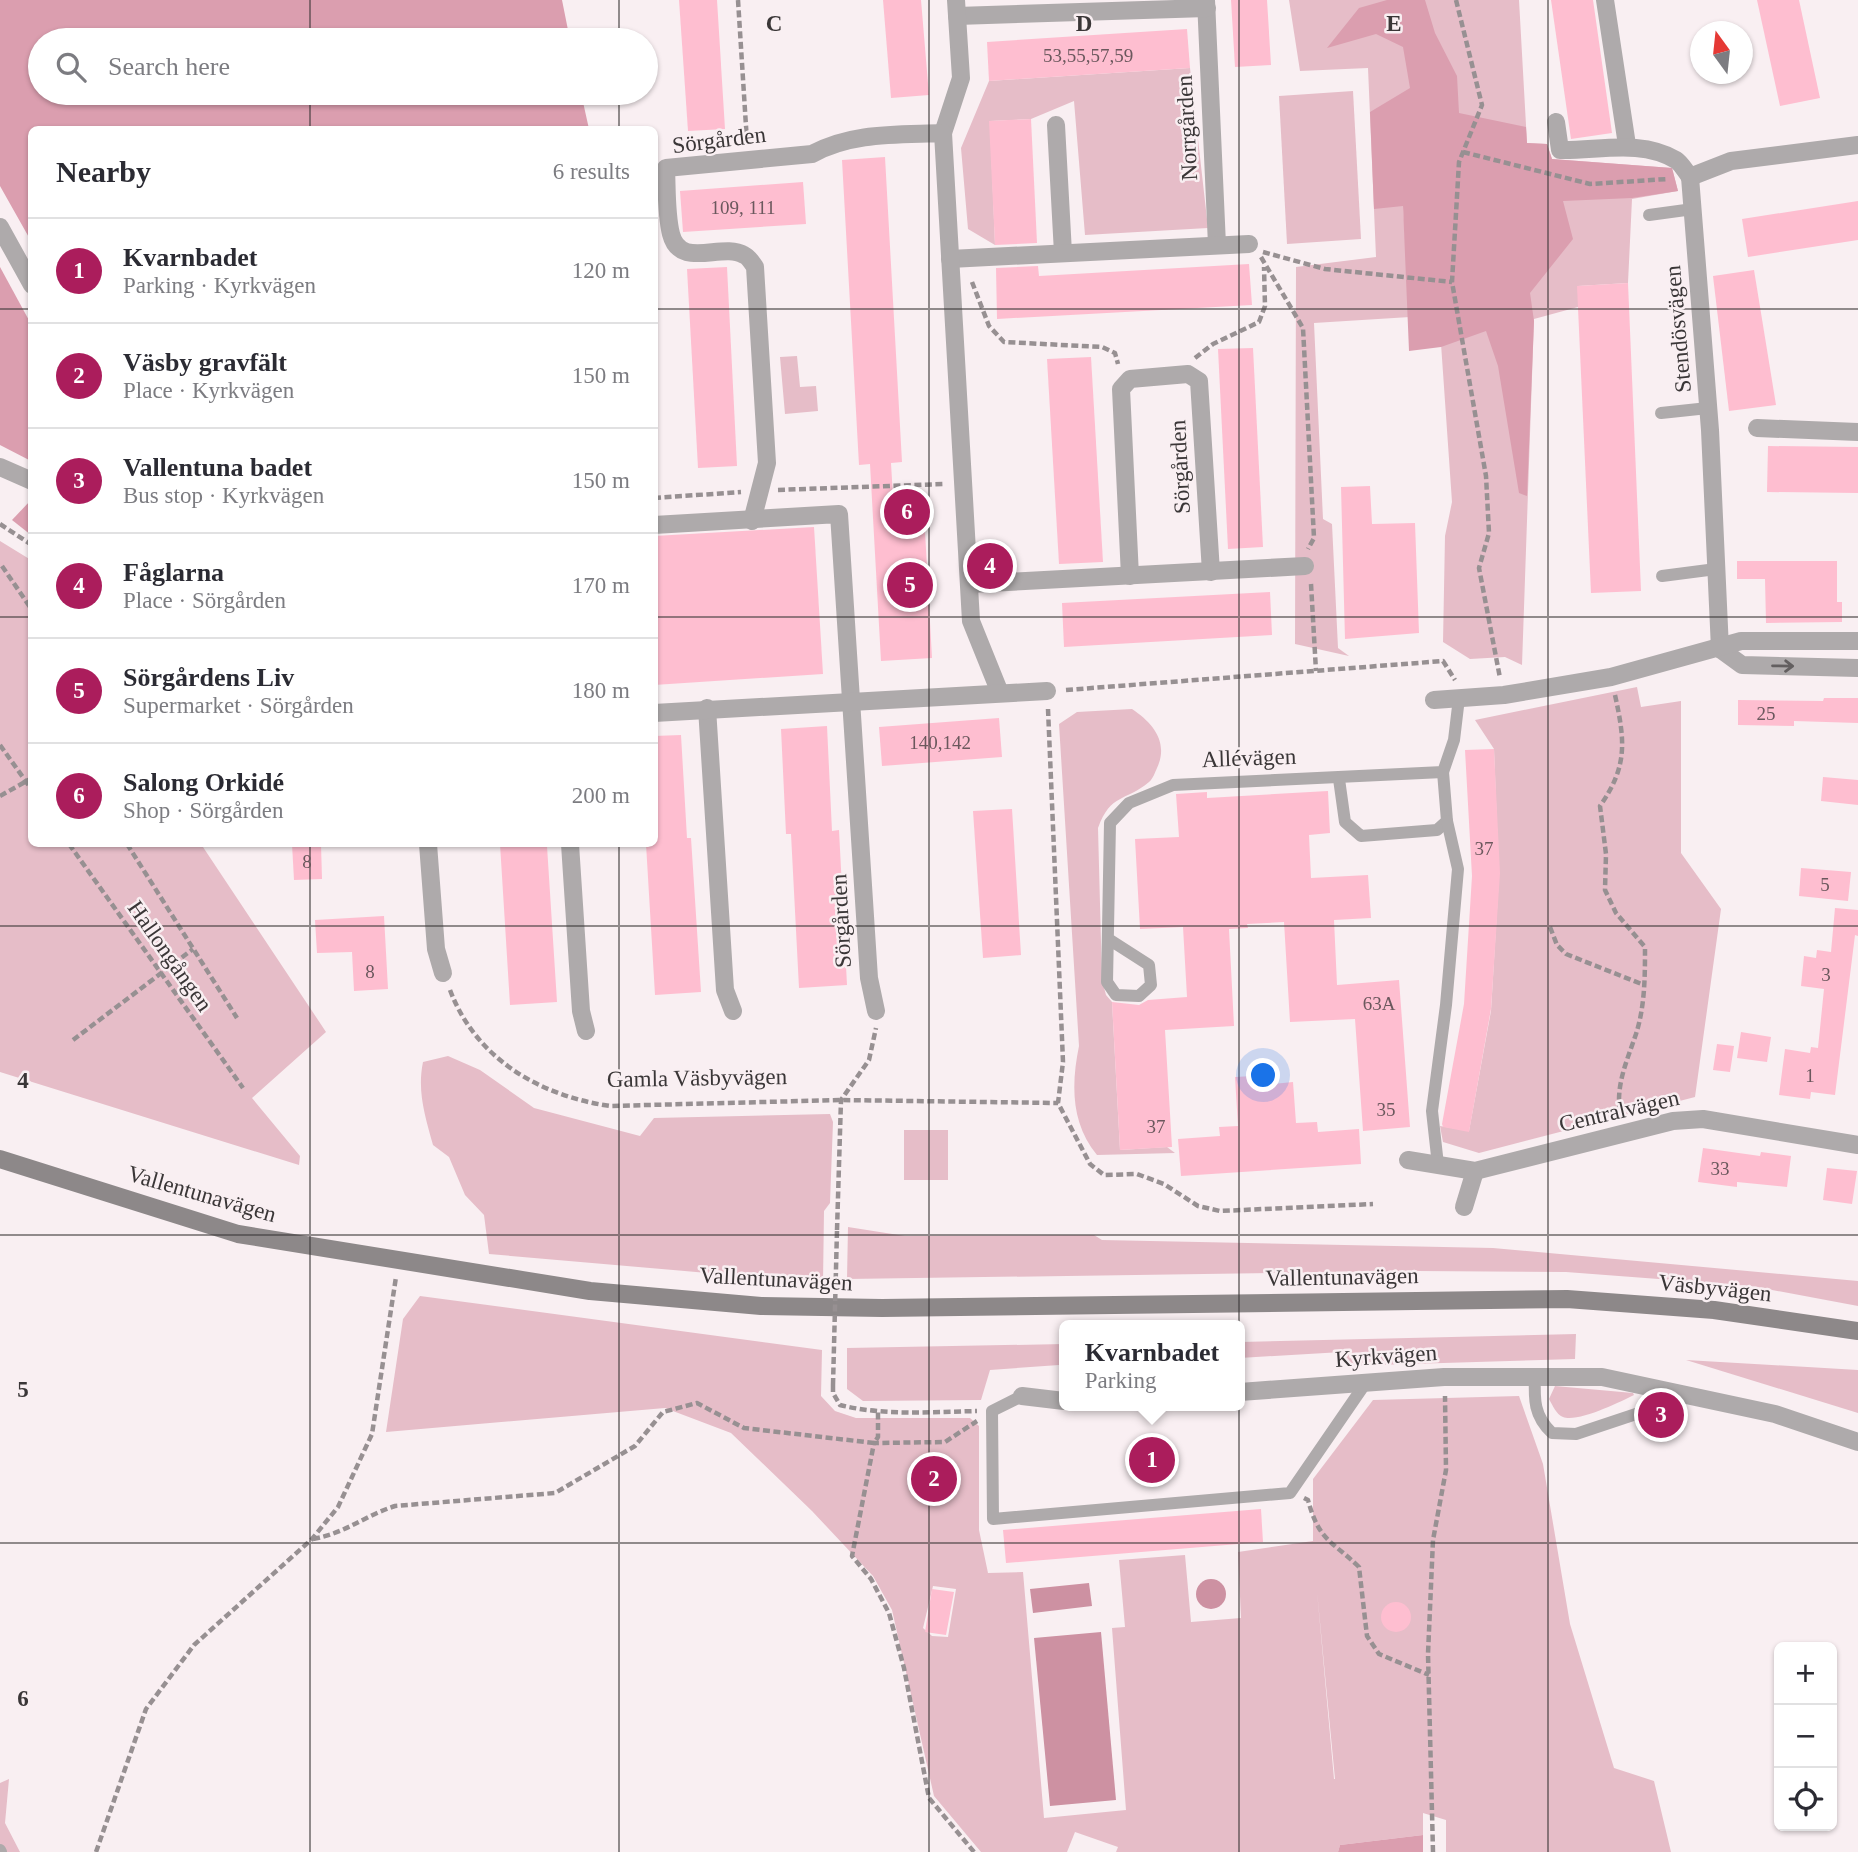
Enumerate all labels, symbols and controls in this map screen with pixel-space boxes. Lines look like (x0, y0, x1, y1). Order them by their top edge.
text: C (766, 11, 782, 36)
text: D (1076, 11, 1092, 36)
text: E (1386, 11, 1402, 36)
north arrow (1690, 21, 1753, 84)
search box (28, 28, 658, 105)
house number: 53,55,57,59 (1043, 45, 1133, 66)
icon: search (52, 48, 90, 86)
text: Search here (108, 52, 230, 81)
street label: Norrgården (1172, 74, 1202, 181)
street label: Sörgården (671, 122, 768, 158)
text: Nearby (56, 155, 151, 188)
text: 6 results (553, 159, 630, 184)
house number: 109, 111 (710, 197, 776, 218)
text: Kvarnbadet (123, 243, 257, 272)
text: 1 (73, 258, 85, 283)
text: 120 m (572, 258, 630, 283)
street label: Stendösvägen (1660, 264, 1696, 394)
text: Parking · Kyrkvägen (123, 273, 316, 298)
text: Väsby gravfält (123, 348, 287, 377)
text: 2 (73, 363, 85, 388)
text: 150 m (572, 363, 630, 388)
text: Place · Kyrkvägen (123, 378, 294, 403)
street label: Sörgården (1165, 419, 1195, 515)
text: Vallentuna badet (123, 453, 312, 482)
text: 3 (73, 468, 85, 493)
text: 150 m (572, 468, 630, 493)
text: Bus stop · Kyrkvägen (123, 483, 324, 508)
pin: 6 (884, 486, 930, 538)
pin: 4 (967, 540, 1013, 592)
text: Fåglarna (123, 558, 224, 587)
pin: 5 (887, 559, 933, 611)
text: 4 (73, 573, 85, 598)
text: 170 m (572, 573, 630, 598)
text: Place · Sörgården (123, 588, 286, 613)
one-way arrow (1771, 659, 1794, 672)
text: Sörgårdens Liv (123, 663, 294, 692)
text: 5 (73, 678, 85, 703)
text: 180 m (572, 678, 630, 703)
text: Supermarket · Sörgården (123, 693, 354, 718)
house number: 25 (1757, 703, 1776, 724)
house number: 140,142 (909, 732, 971, 753)
street label: Allévägen (1201, 744, 1297, 772)
text: Salong Orkidé (123, 768, 284, 797)
text: 6 (73, 783, 85, 808)
text: 200 m (572, 783, 630, 808)
text: Shop · Sörgården (123, 798, 284, 823)
house number: 37 (1475, 838, 1494, 859)
house number: 8 (302, 851, 312, 872)
street label: Sörgården (826, 873, 856, 969)
house number: 5 (1820, 874, 1830, 895)
street label: Hallongången (123, 896, 218, 1016)
house number: 8 (365, 961, 375, 982)
house number: 3 (1821, 964, 1831, 985)
house number: 63A (1363, 993, 1396, 1014)
your location (1246, 1058, 1280, 1092)
street label: Gamla Väsbyvägen (607, 1064, 788, 1092)
house number: 1 (1805, 1065, 1815, 1086)
text: 4 (17, 1068, 29, 1093)
street label: Centralvägen (1556, 1085, 1682, 1137)
house number: 35 (1377, 1099, 1396, 1120)
house number: 37 (1147, 1116, 1166, 1137)
house number: 33 (1711, 1158, 1730, 1179)
street label: Vallentunavägen (125, 1161, 280, 1227)
street label: Vallentunavägen (699, 1263, 854, 1296)
street label: Vallentunavägen (1265, 1263, 1419, 1291)
street label: Väsbyvägen (1657, 1270, 1773, 1306)
popup (1059, 1320, 1245, 1411)
text: Kvarnbadet (1085, 1338, 1219, 1367)
street label: Kyrkvägen (1334, 1340, 1438, 1372)
text: Parking (1085, 1368, 1156, 1393)
text: 5 (17, 1377, 29, 1402)
pin: 3 (1638, 1389, 1684, 1441)
pin: 1 (1129, 1434, 1175, 1486)
pin: 2 (911, 1453, 957, 1505)
map controls (1774, 1642, 1837, 1831)
button: + (1774, 1642, 1837, 1705)
text: 6 (17, 1686, 29, 1711)
button: − (1774, 1705, 1837, 1768)
button: locate (1774, 1768, 1837, 1831)

